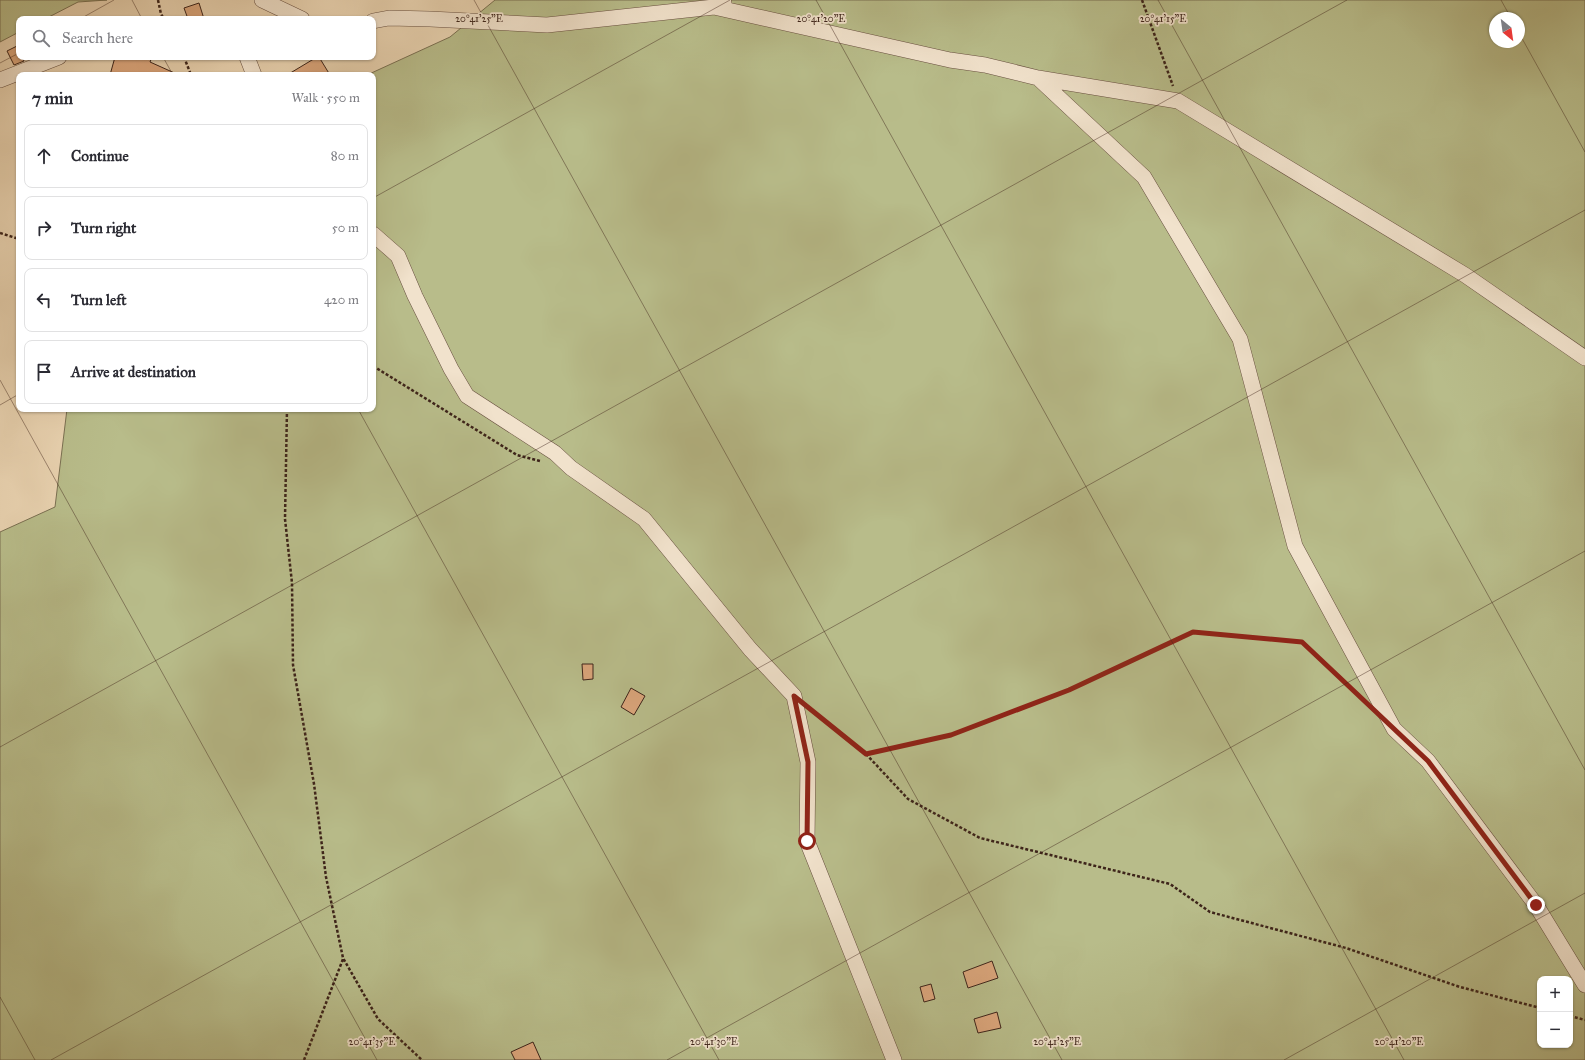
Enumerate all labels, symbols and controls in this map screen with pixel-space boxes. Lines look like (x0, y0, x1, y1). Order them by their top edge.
north arrow (1489, 12, 1525, 48)
text: 20°41'25"E (455, 13, 503, 25)
text: 20°41'20"E (797, 13, 845, 25)
text: 20°41'15"E (1140, 13, 1186, 25)
search box (16, 16, 376, 60)
icon: search (30, 27, 52, 49)
text: Search here (62, 29, 133, 47)
text: 7 min (32, 88, 73, 109)
text: Walk · 550 m (291, 90, 360, 106)
icon: ahead (33, 145, 55, 167)
text: Continue (71, 147, 129, 165)
text: 80 m (331, 148, 359, 164)
icon: right (33, 217, 55, 239)
text: Turn right (71, 219, 136, 237)
text: 50 m (332, 220, 359, 236)
icon: left (33, 289, 55, 311)
text: Turn left (71, 291, 127, 309)
text: 420 m (324, 292, 359, 308)
icon: arrive (33, 361, 55, 383)
text: Arrive at destination (71, 363, 196, 381)
route start (798, 832, 816, 850)
route end (1527, 896, 1545, 914)
map controls (1537, 976, 1573, 1048)
button: + (1537, 976, 1573, 1012)
button: − (1537, 1012, 1573, 1048)
text: 20°41'35"E (349, 1036, 395, 1048)
text: 20°41'30"E (690, 1036, 738, 1048)
text: 20°41'25"E (1033, 1036, 1081, 1048)
text: 20°41'20"E (1375, 1036, 1423, 1048)

